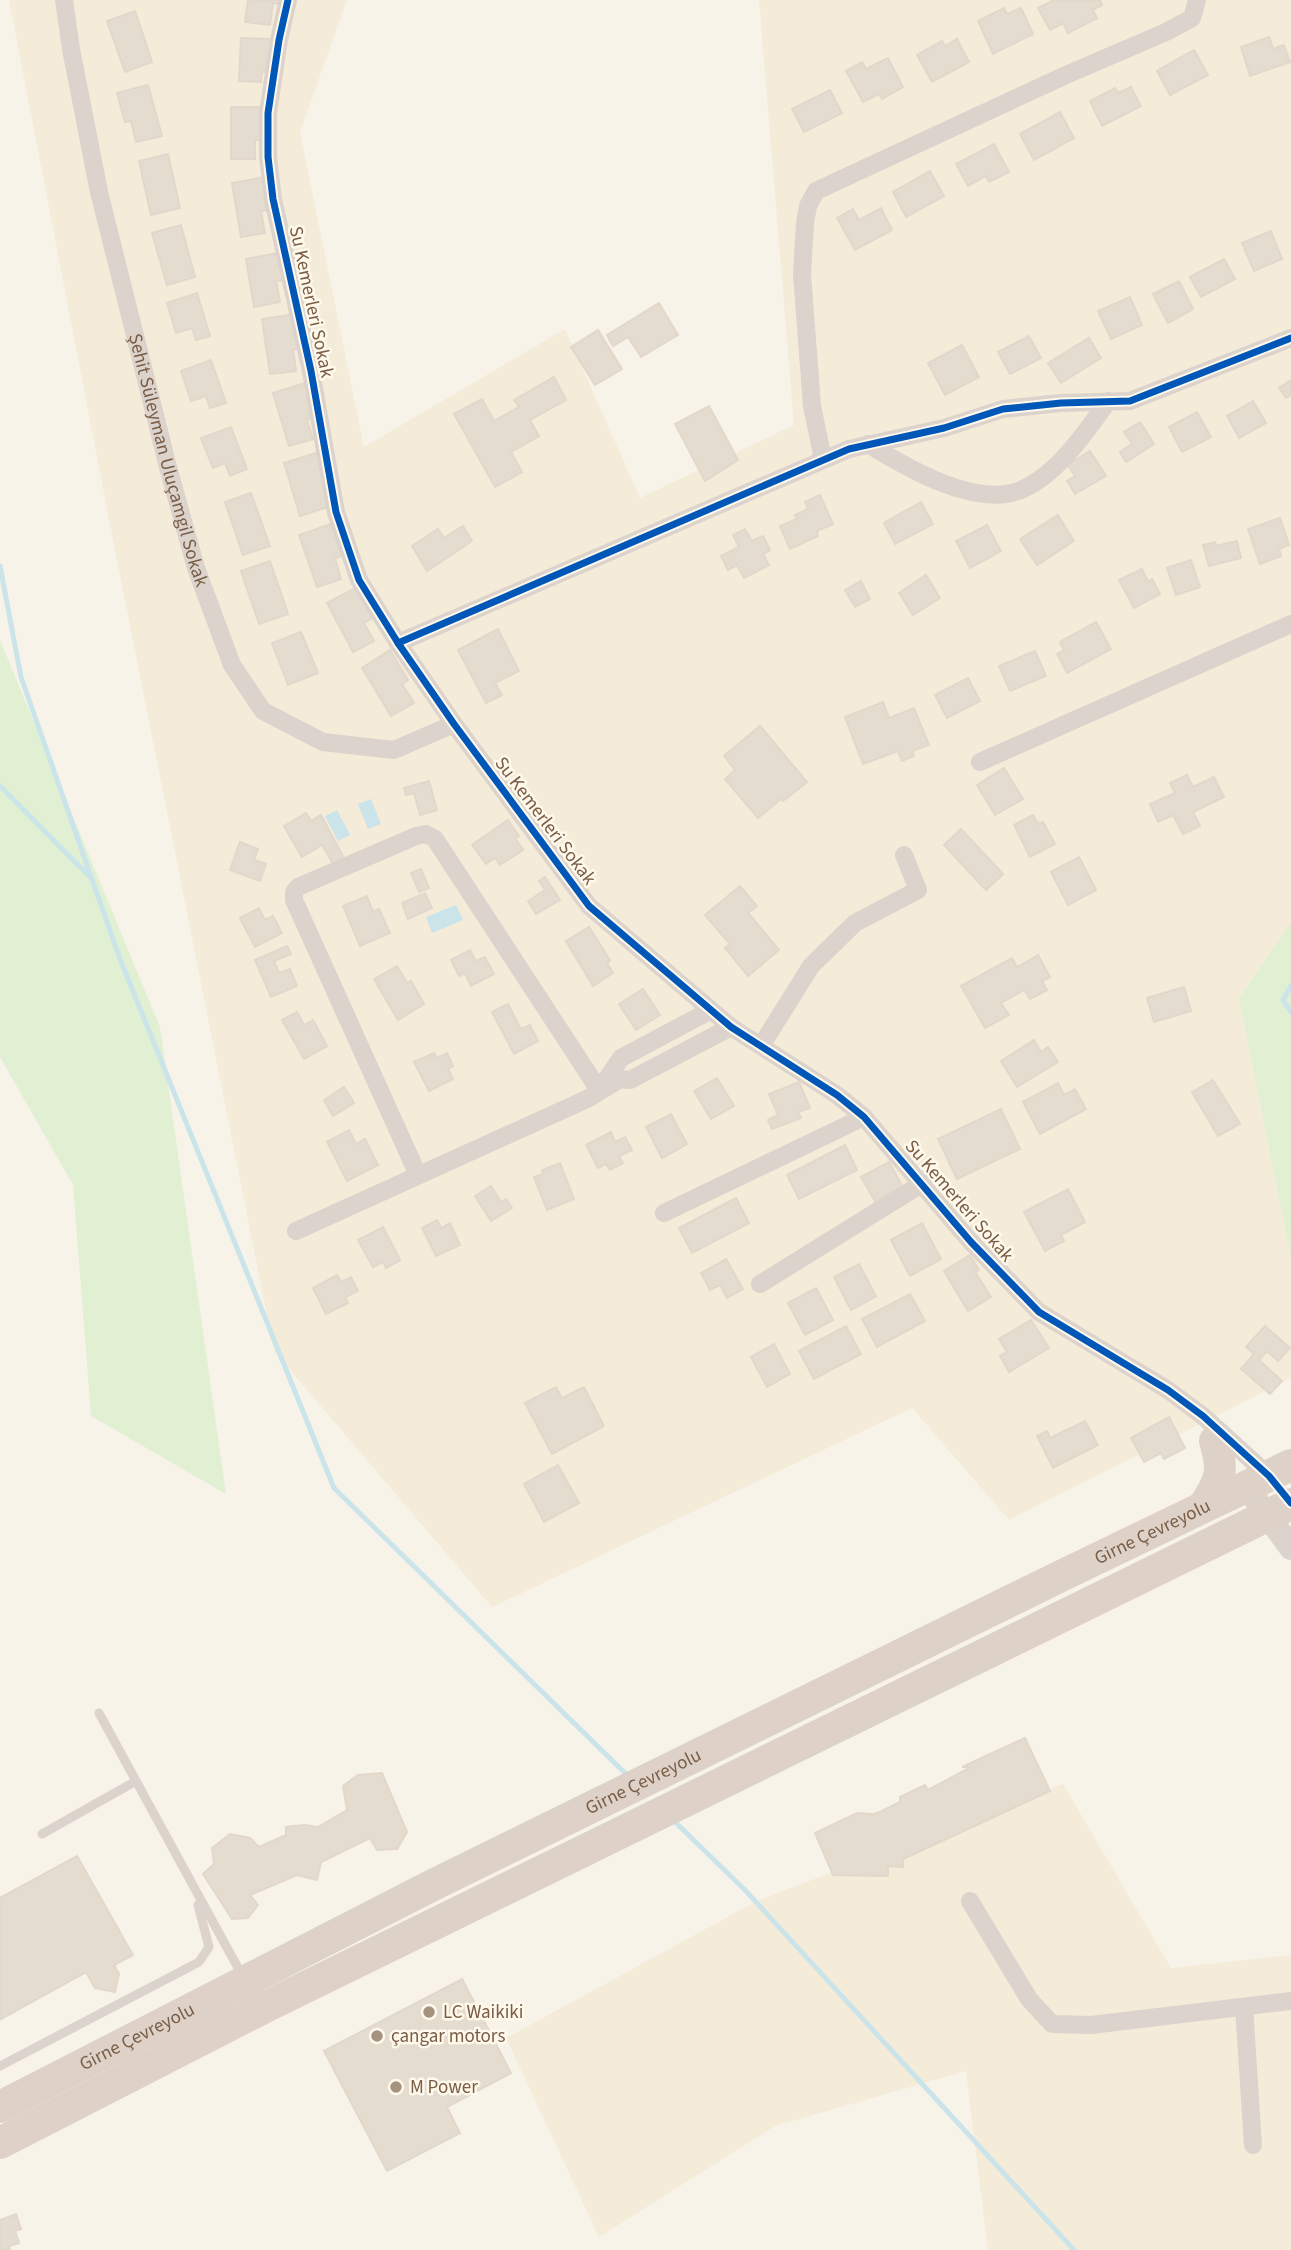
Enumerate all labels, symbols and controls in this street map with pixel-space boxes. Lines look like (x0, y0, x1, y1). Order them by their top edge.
street label: Su Kemerleri Sokak (282, 224, 340, 381)
street label: Şehit Süleyman Uluçamgil Sokak (121, 331, 215, 591)
street label: Su Kemerleri Sokak (488, 751, 603, 891)
street label: Su Kemerleri Sokak (898, 1134, 1020, 1269)
street label: Girne Çevreyolu (1090, 1492, 1215, 1571)
street label: Girne Çevreyolu (581, 1742, 706, 1821)
street label: Girne Çevreyolu (75, 1996, 199, 2078)
place label: LC Waikiki (443, 1999, 523, 2026)
marker: LC Waikiki (421, 2004, 437, 2020)
place label: çangar motors (391, 2023, 505, 2050)
marker: çangar motors (369, 2028, 385, 2044)
place label: M Power (410, 2074, 478, 2101)
marker: M Power (388, 2079, 404, 2095)

